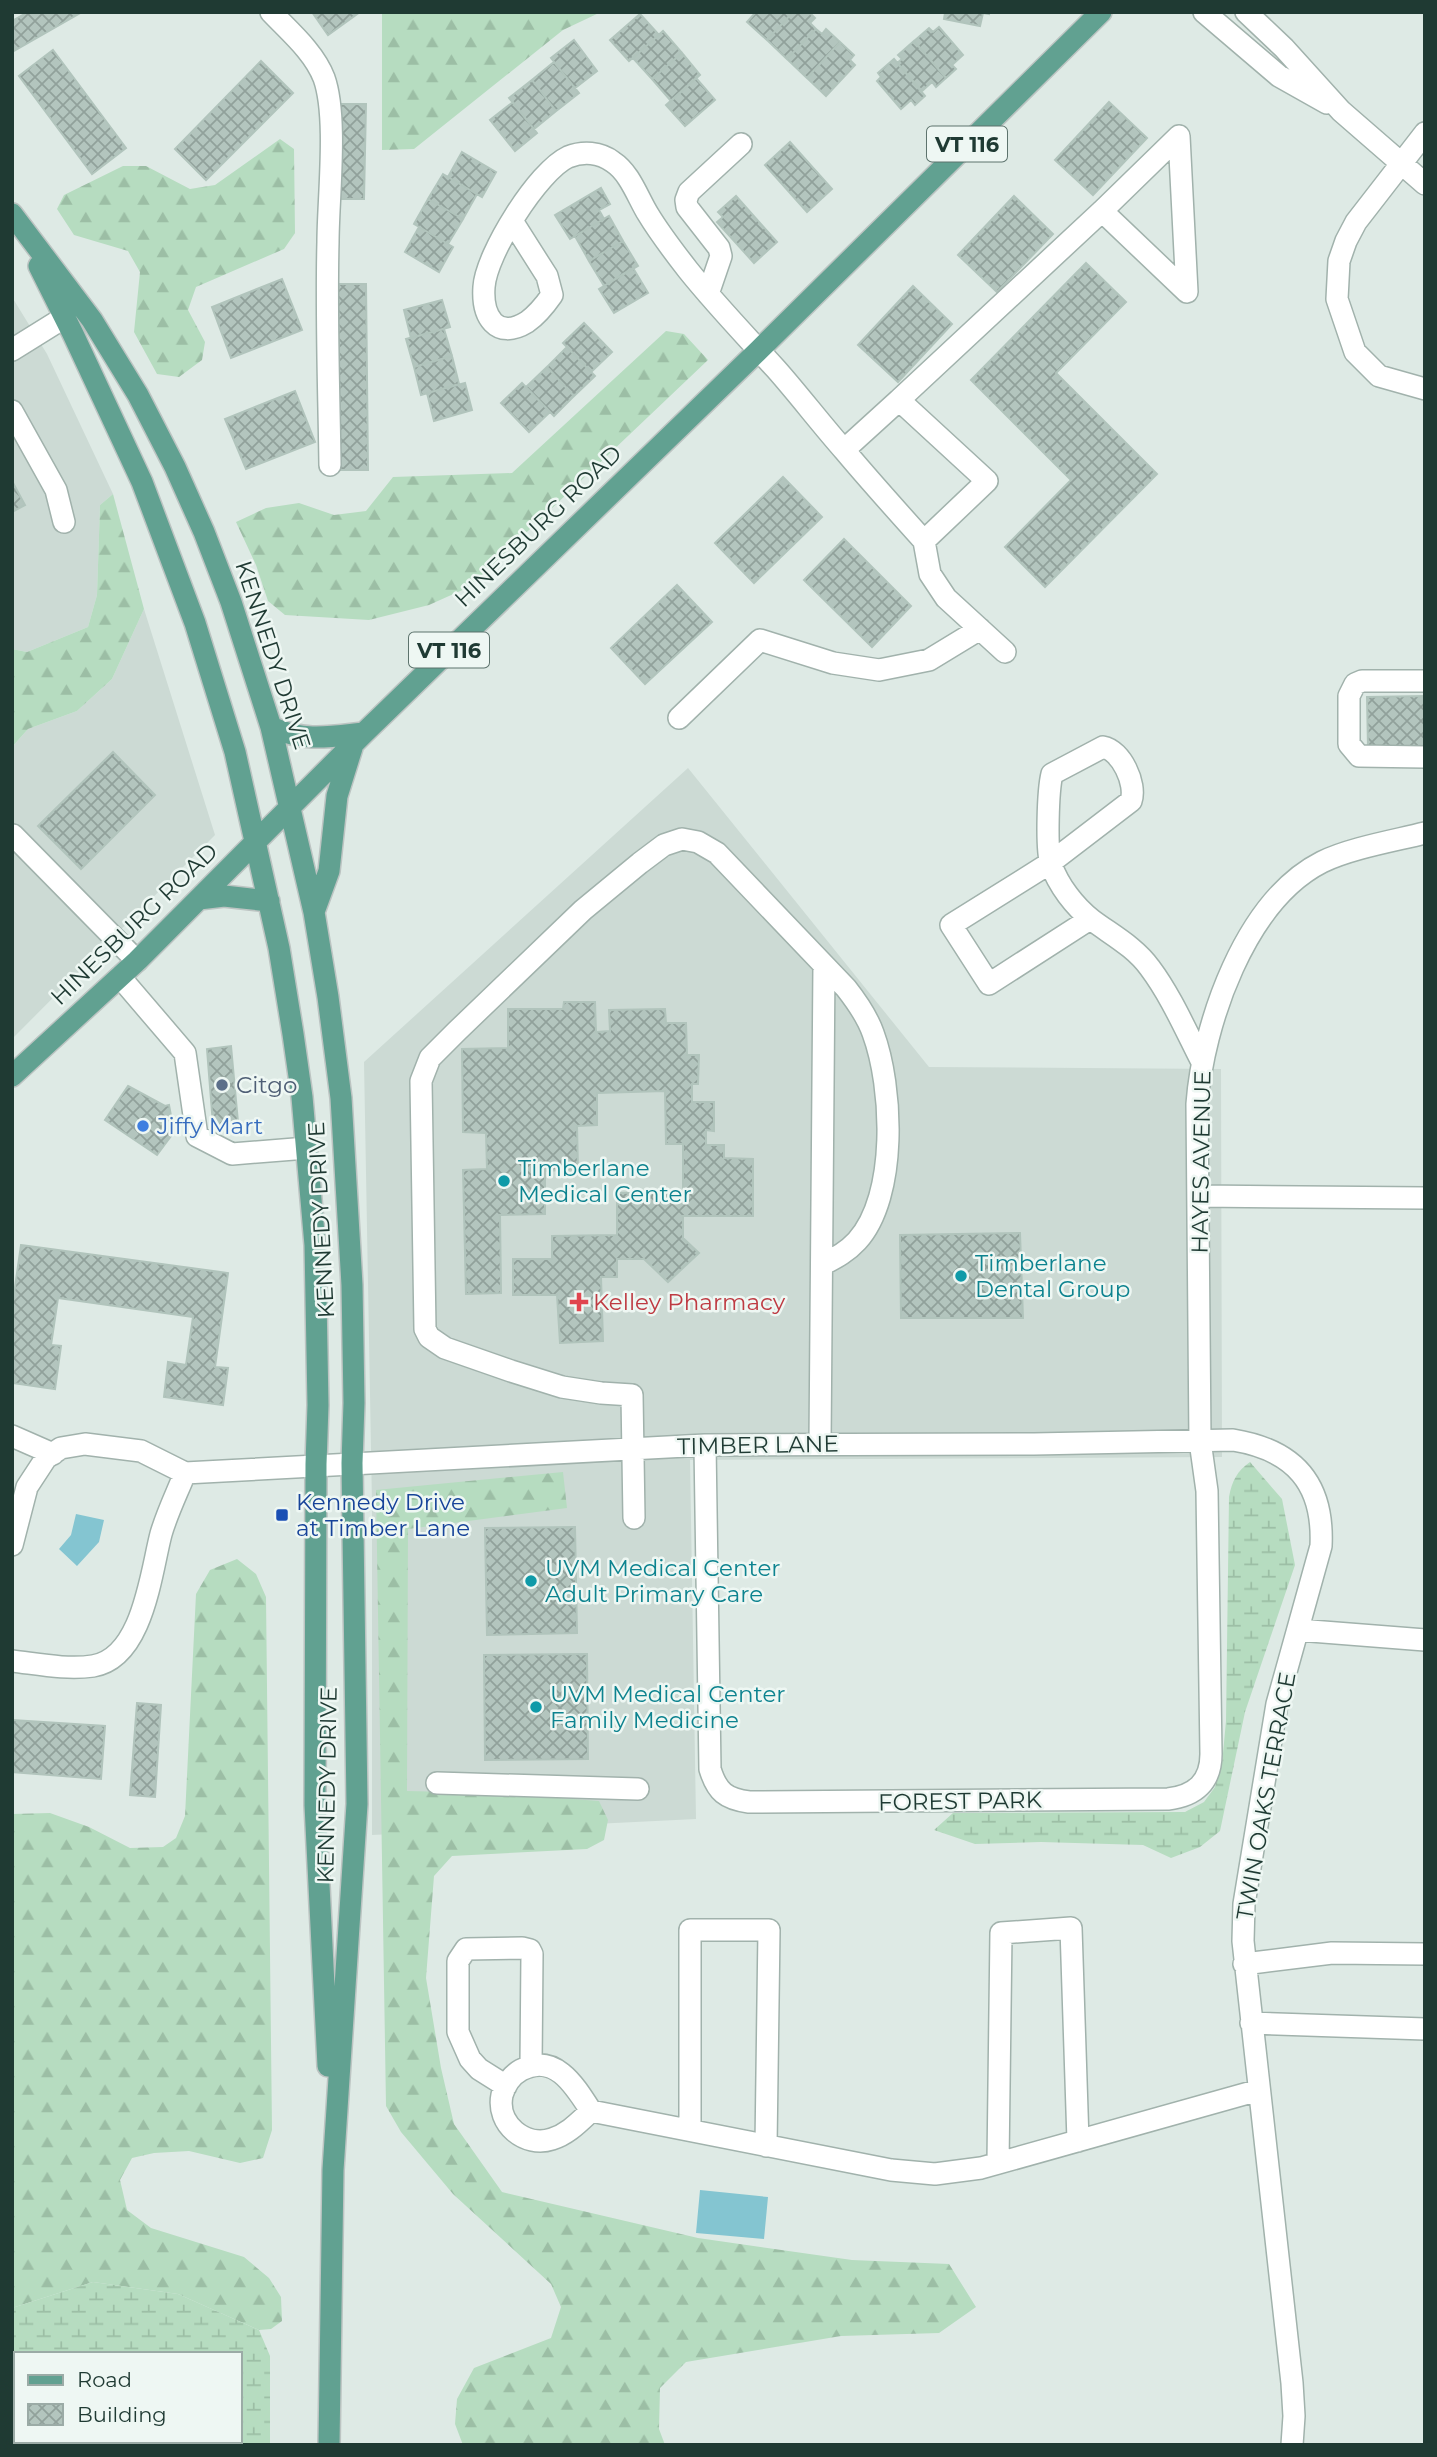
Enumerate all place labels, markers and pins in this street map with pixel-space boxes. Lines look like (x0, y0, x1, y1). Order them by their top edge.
place label: Citgo (236, 1071, 297, 1099)
marker: Citgo (214, 1077, 230, 1093)
place label: Jiffy Mart (156, 1112, 263, 1140)
marker: Jiffy Mart (135, 1118, 151, 1134)
place label: Timberlane Medical Center (518, 1154, 692, 1208)
marker: Timberlane Medical Center (496, 1173, 512, 1189)
place label: Timberlane Dental Group (975, 1249, 1130, 1303)
marker: Timberlane Dental Group (953, 1268, 969, 1284)
place label: Kelley Pharmacy (593, 1288, 786, 1316)
marker: Kelley Pharmacy (571, 1294, 587, 1310)
place label: Kennedy Drive at Timber Lane (296, 1488, 470, 1542)
marker: Kennedy Drive at Timber Lane (274, 1507, 290, 1523)
place label: UVM Medical Center Adult Primary Care (545, 1554, 781, 1608)
marker: UVM Medical Center Adult Primary Care (523, 1573, 539, 1589)
place label: UVM Medical Center Family Medicine (550, 1680, 786, 1734)
marker: UVM Medical Center Family Medicine (528, 1699, 544, 1715)

